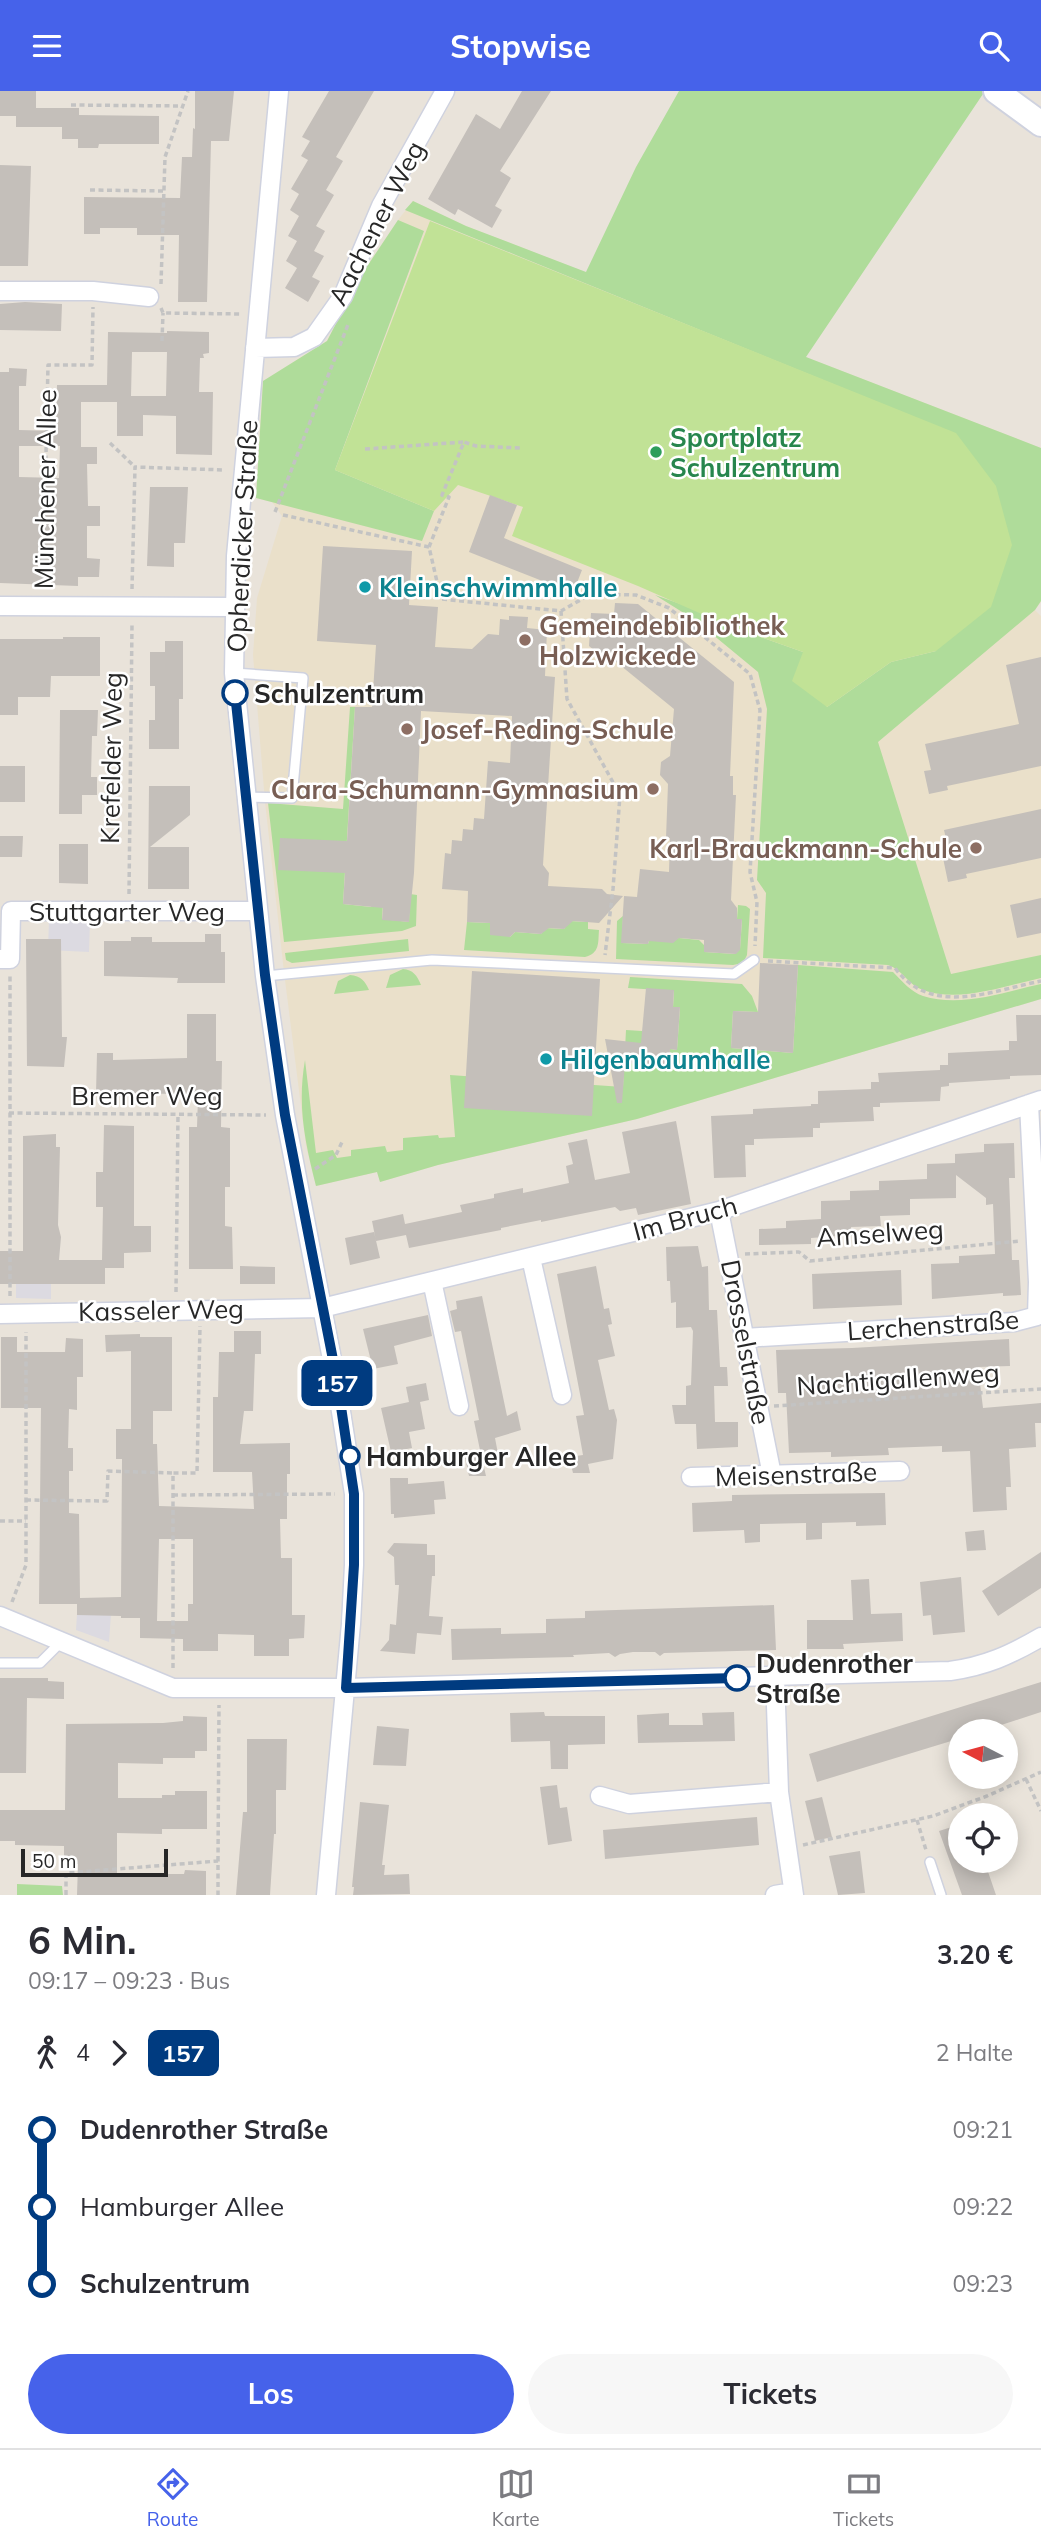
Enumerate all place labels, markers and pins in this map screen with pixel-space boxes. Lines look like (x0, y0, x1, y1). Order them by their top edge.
place label: Sportplatz Schulzentrum (670, 421, 840, 484)
marker: Sportplatz Schulzentrum (648, 444, 664, 460)
place label: Kleinschwimmhalle (379, 571, 618, 604)
marker: Kleinschwimmhalle (357, 579, 373, 595)
place label: Gemeindebibliothek Holzwickede (539, 609, 786, 672)
marker: Gemeindebibliothek Holzwickede (517, 632, 533, 648)
place label: Schulzentrum (254, 677, 424, 710)
marker: Schulzentrum (222, 680, 248, 706)
place label: Josef-Reding-Schule (421, 713, 674, 746)
marker: Josef-Reding-Schule (399, 721, 415, 737)
place label: Clara-Schumann-Gymnasium (271, 773, 639, 806)
marker: Clara-Schumann-Gymnasium (645, 781, 661, 797)
place label: Karl-Brauckmann-Schule (649, 832, 962, 865)
marker: Karl-Brauckmann-Schule (968, 840, 984, 856)
place label: Hilgenbaumhalle (560, 1043, 771, 1076)
marker: Hilgenbaumhalle (538, 1051, 554, 1067)
place label: Hamburger Allee (366, 1440, 577, 1473)
marker: Hamburger Allee (340, 1446, 360, 1466)
place label: Dudenrother Straße (756, 1647, 913, 1710)
marker: Dudenrother Straße (724, 1665, 750, 1691)

